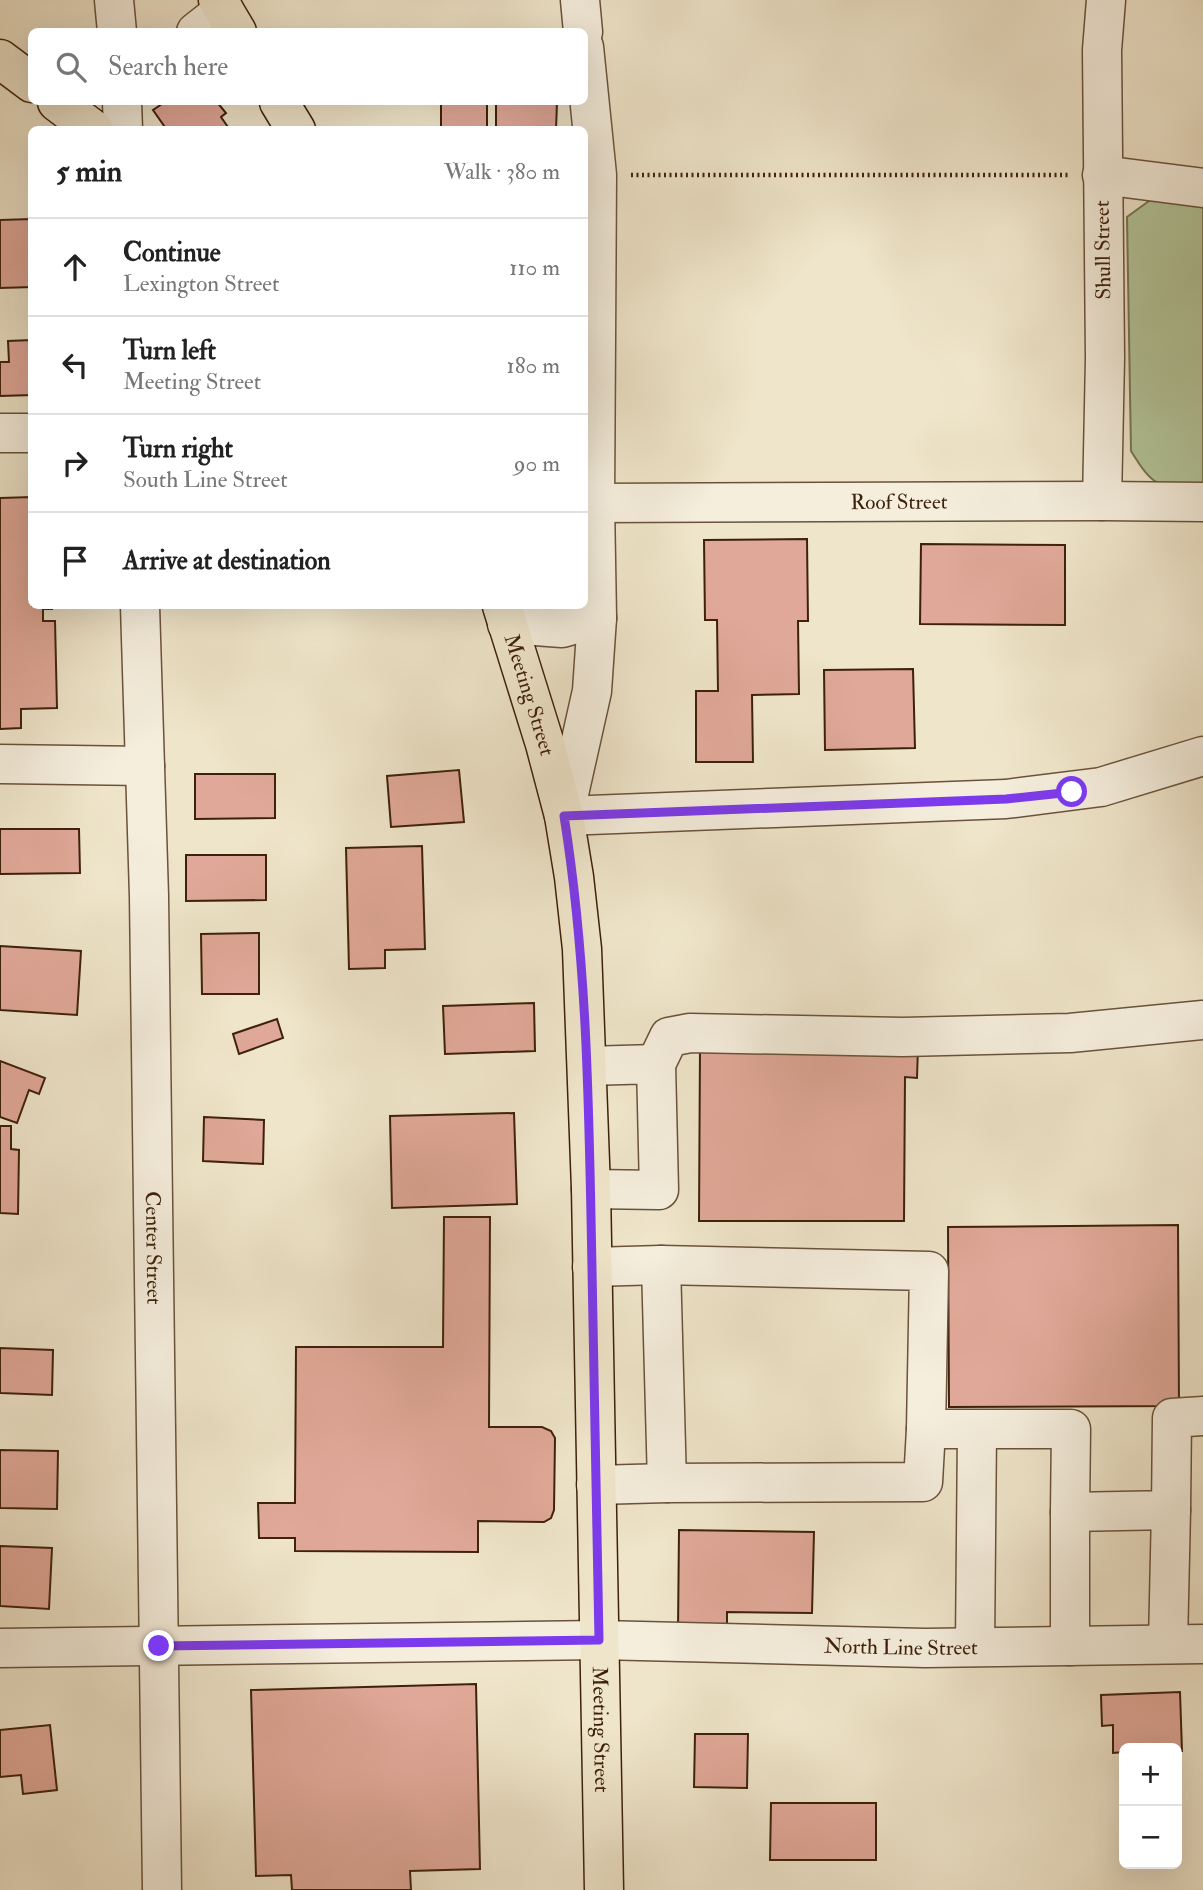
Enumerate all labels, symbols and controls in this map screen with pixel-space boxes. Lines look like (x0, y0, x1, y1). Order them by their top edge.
search box (28, 28, 588, 105)
icon: search (52, 48, 90, 86)
text: Search here (108, 51, 228, 83)
text: 5 min (56, 153, 122, 190)
text: Walk · 380 m (444, 157, 560, 186)
street label: Shull Street (1089, 200, 1117, 300)
text: Continue (123, 237, 221, 269)
icon: ahead (56, 248, 94, 286)
text: 110 m (509, 253, 560, 282)
text: Lexington Street (123, 269, 279, 298)
text: Turn left (123, 335, 216, 367)
icon: left (56, 346, 94, 384)
text: 180 m (507, 351, 560, 380)
text: Meeting Street (123, 367, 261, 396)
text: Turn right (123, 433, 233, 465)
icon: right (56, 444, 94, 482)
text: 90 m (514, 449, 560, 478)
text: South Line Street (123, 465, 288, 494)
street label: Roof Street (850, 488, 948, 515)
icon: arrive (56, 542, 94, 580)
text: Arrive at destination (123, 545, 331, 577)
street label: Meeting Street (498, 631, 561, 759)
route start (1056, 776, 1087, 807)
street label: Center Street (139, 1191, 168, 1305)
route end (143, 1630, 174, 1661)
street label: North Line Street (824, 1632, 978, 1662)
street label: Meeting Street (586, 1666, 616, 1793)
map controls (1119, 1743, 1182, 1869)
button: + (1119, 1743, 1182, 1806)
button: − (1119, 1806, 1182, 1869)

